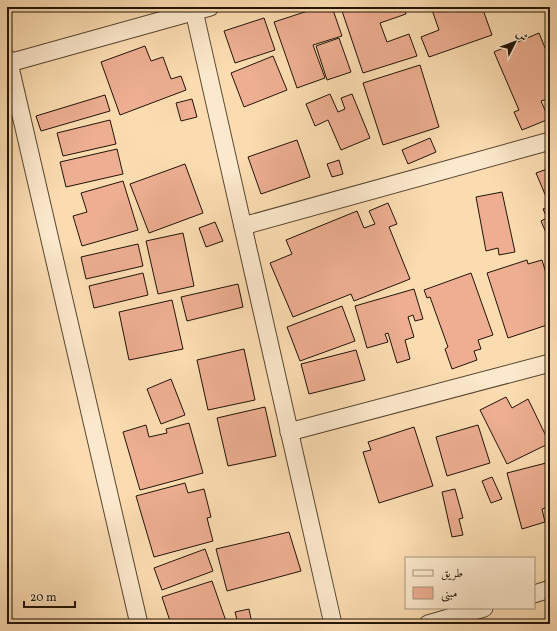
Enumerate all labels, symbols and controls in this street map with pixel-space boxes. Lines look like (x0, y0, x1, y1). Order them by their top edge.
north arrow (495, 22, 535, 62)
text: ش (512, 27, 531, 45)
legend (405, 557, 535, 609)
text: طريق (441, 566, 463, 582)
scale bar (24, 583, 75, 609)
text: مبنى (441, 586, 457, 602)
text: 20 m (30, 590, 57, 606)

